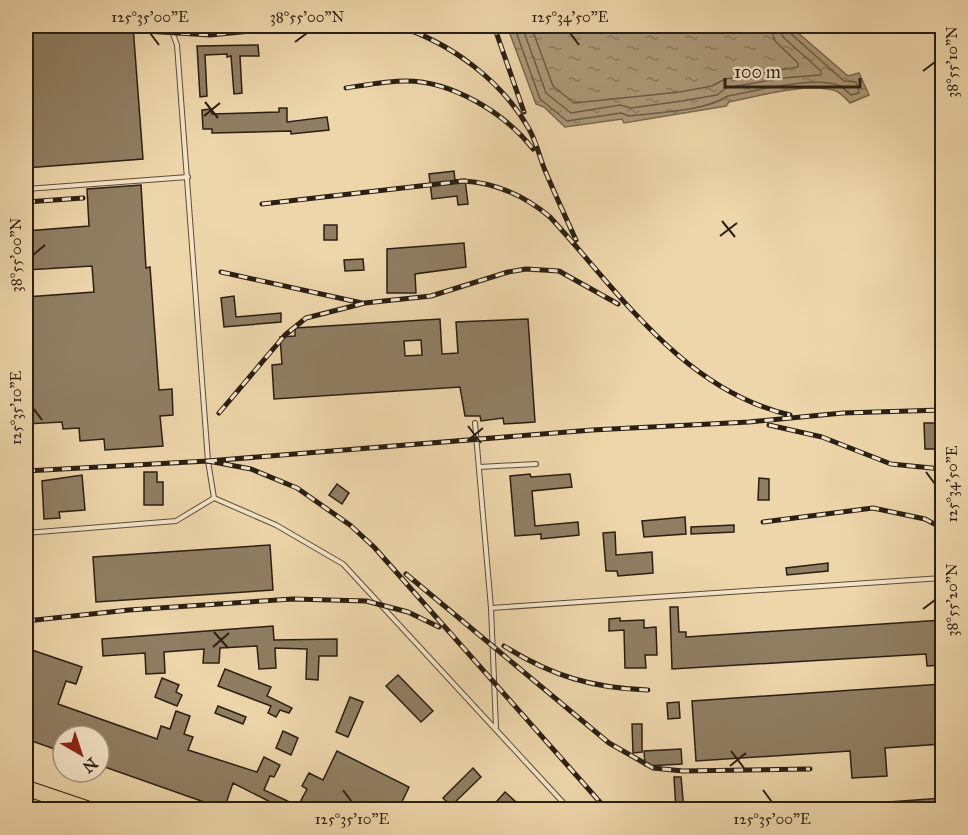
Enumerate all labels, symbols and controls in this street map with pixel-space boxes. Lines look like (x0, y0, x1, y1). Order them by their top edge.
text: 125°35'00"E (111, 8, 189, 26)
text: 38°55'00"N (270, 8, 344, 26)
text: 125°34'50"E (531, 8, 609, 26)
text: 38°55'10"N (943, 26, 961, 98)
scale bar (725, 51, 860, 89)
text: 100 m (734, 61, 781, 83)
text: 38°55'00"N (7, 218, 25, 292)
text: 125°35'10"E (7, 370, 25, 445)
text: 125°34'50"E (943, 445, 961, 523)
text: 38°55'20"N (943, 563, 961, 636)
north arrow (51, 724, 111, 784)
text: N (79, 754, 101, 777)
text: 125°35'10"E (315, 810, 390, 828)
text: 125°35'00"E (733, 810, 811, 828)

